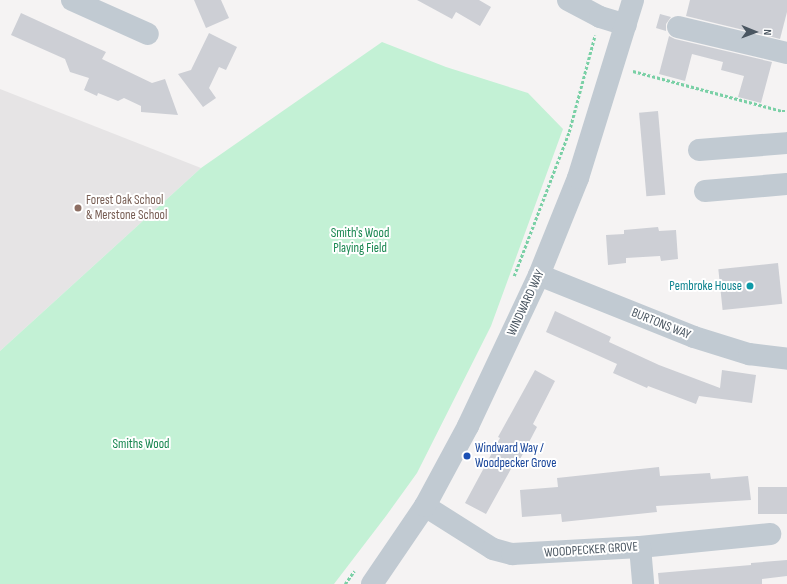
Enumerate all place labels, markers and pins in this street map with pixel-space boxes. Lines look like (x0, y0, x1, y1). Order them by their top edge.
place label: Forest Oak School & Merstone School (86, 193, 167, 224)
marker: Forest Oak School & Merstone School (73, 203, 83, 213)
place label: Pembroke House (669, 278, 742, 294)
marker: Pembroke House (745, 281, 755, 291)
place label: Windward Way / Woodpecker Grove (475, 441, 557, 472)
marker: Windward Way / Woodpecker Grove (462, 451, 472, 461)

